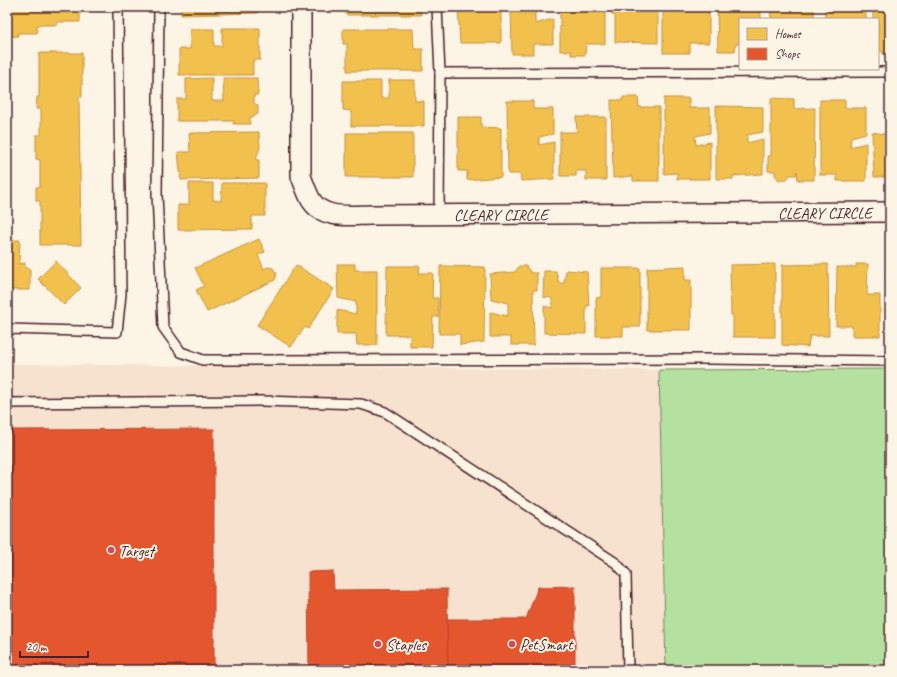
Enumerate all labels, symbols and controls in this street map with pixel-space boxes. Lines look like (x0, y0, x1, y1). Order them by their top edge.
legend (739, 18, 879, 70)
text: Homes (775, 26, 802, 42)
text: Shops (775, 46, 800, 62)
street label: CLEARY CIRCLE (778, 203, 875, 224)
street label: CLEARY CIRCLE (454, 205, 551, 226)
place label: Target (119, 541, 157, 561)
marker: Target (106, 545, 116, 555)
scale bar (20, 633, 88, 659)
place label: Staples (386, 635, 427, 655)
place label: PetSmart (520, 635, 574, 655)
text: 20 m (26, 639, 48, 655)
marker: Staples (373, 639, 383, 649)
marker: PetSmart (507, 639, 517, 649)

